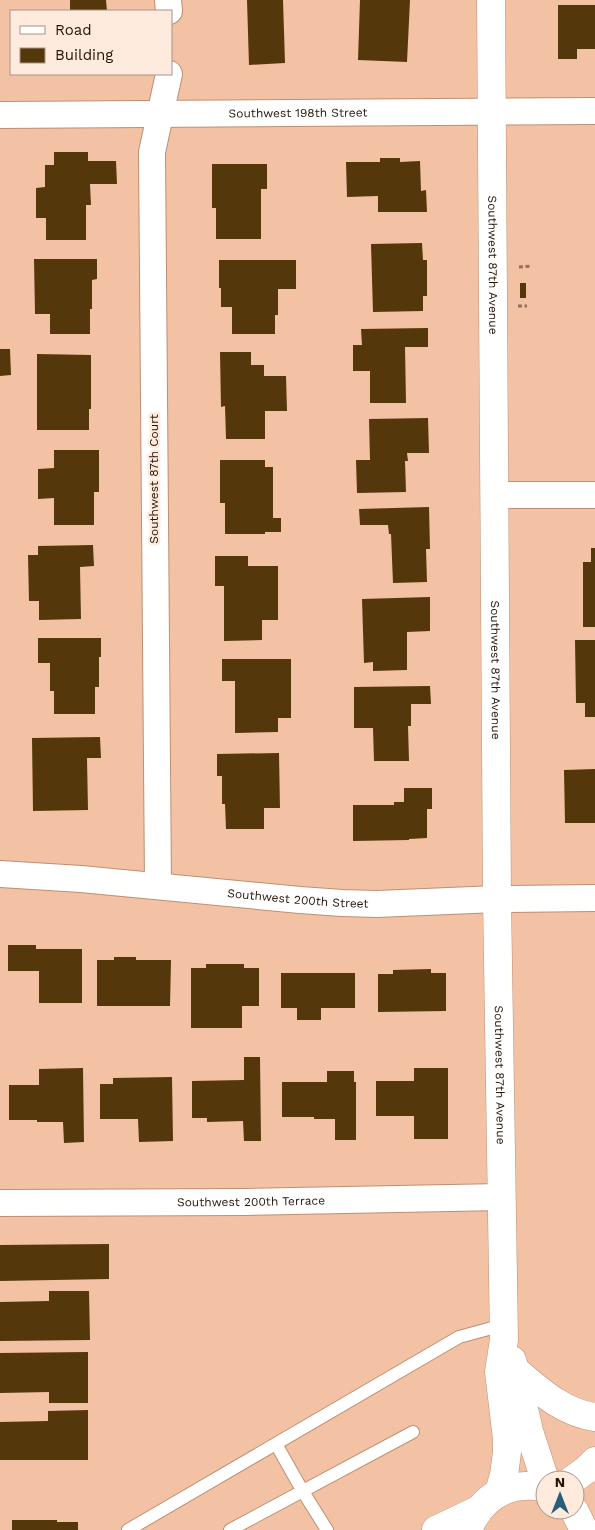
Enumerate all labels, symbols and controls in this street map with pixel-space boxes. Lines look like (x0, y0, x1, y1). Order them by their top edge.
legend (10, 10, 172, 75)
text: Road (55, 21, 92, 39)
text: Building (55, 46, 113, 64)
street label: Southwest 198th Street (228, 106, 367, 120)
street label: Southwest 87th Avenue (485, 195, 500, 335)
street label: Southwest 87th Court (147, 414, 161, 544)
street label: Southwest 87th Avenue (488, 600, 503, 740)
street label: Southwest 200th Street (227, 886, 369, 911)
street label: Southwest 87th Avenue (492, 1005, 508, 1145)
street label: Southwest 200th Terrace (177, 1193, 325, 1209)
north arrow (535, 1470, 585, 1520)
text: N (555, 1474, 565, 1490)

